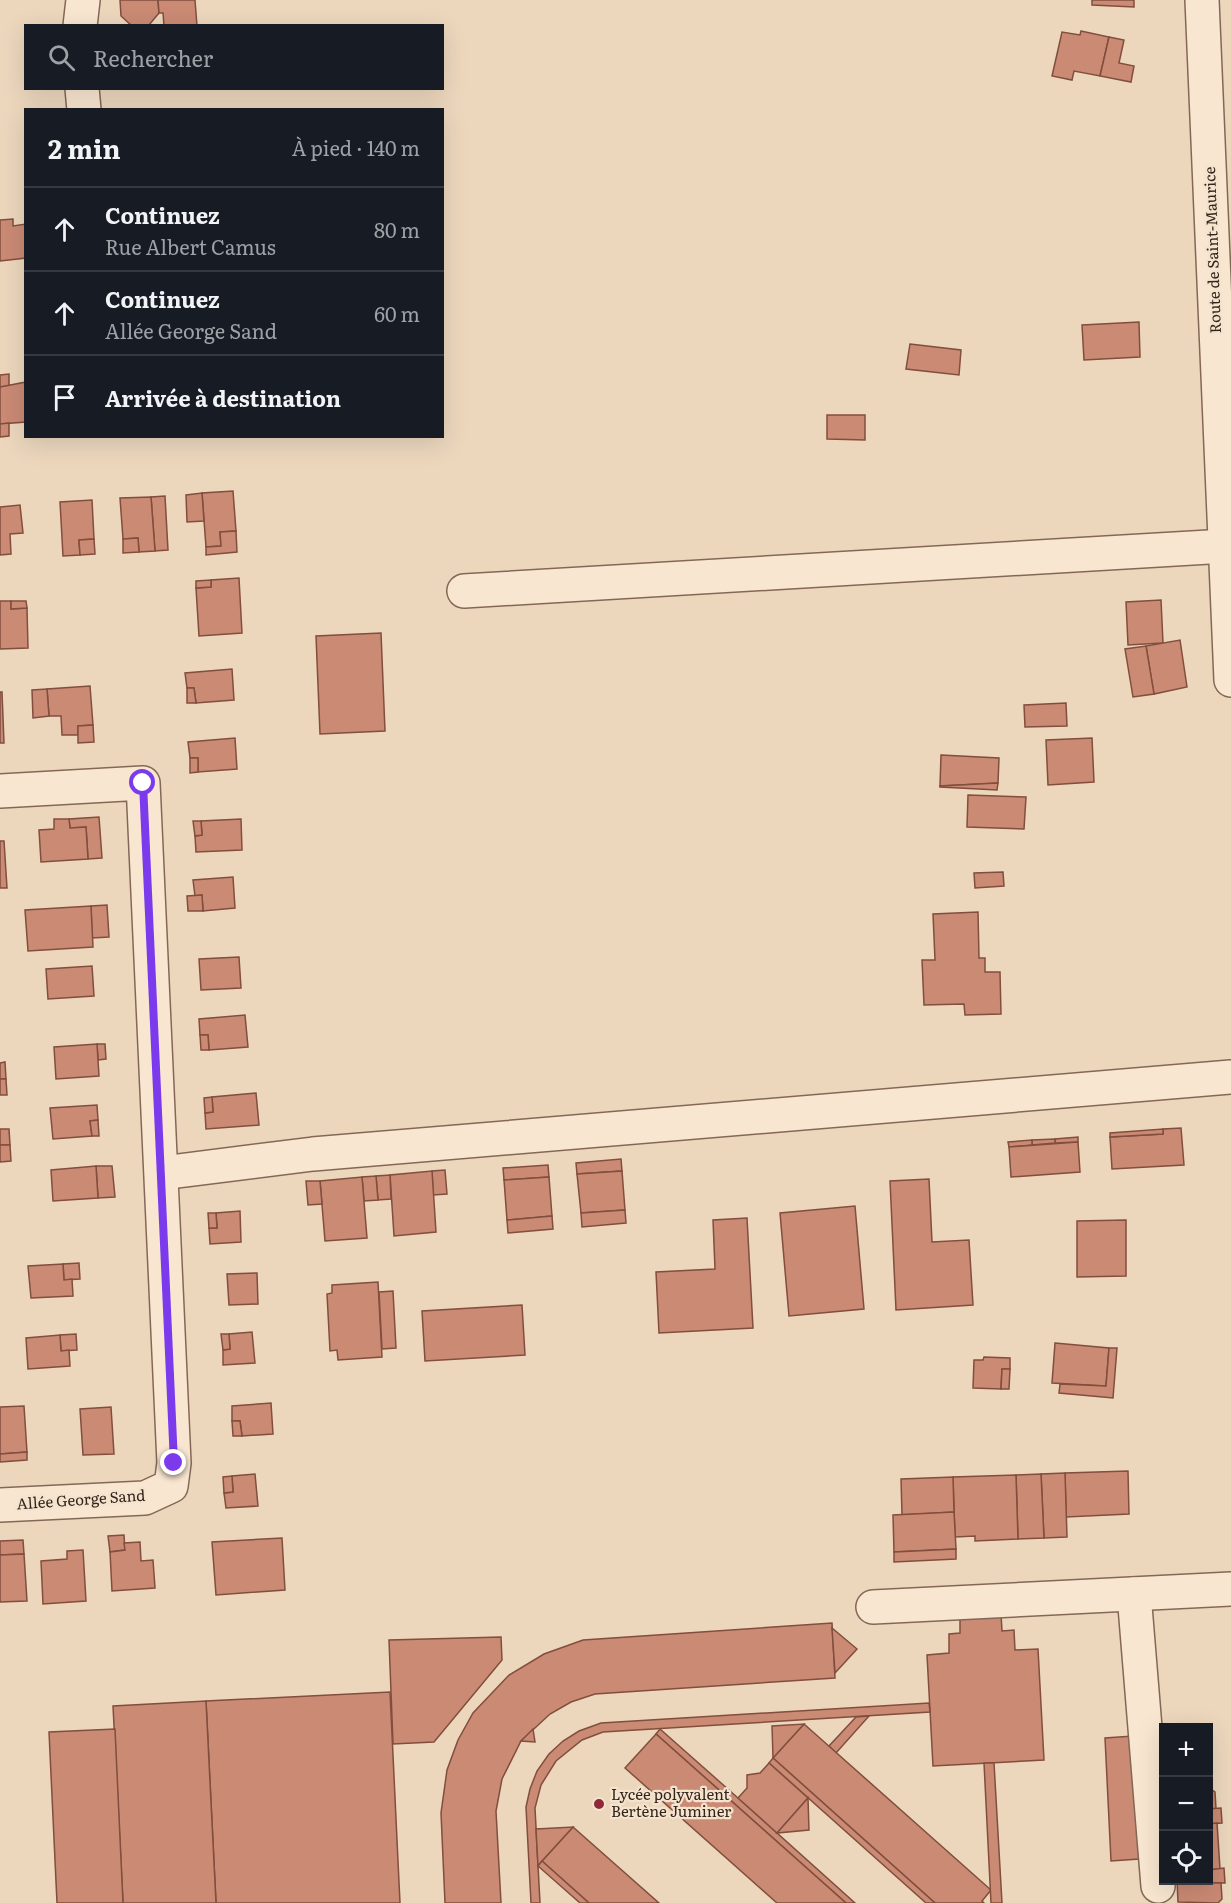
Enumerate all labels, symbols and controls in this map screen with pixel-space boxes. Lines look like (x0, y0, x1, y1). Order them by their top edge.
search box (24, 24, 444, 90)
icon: search (45, 41, 78, 74)
text: Rechercher (93, 41, 213, 74)
text: 2 min (48, 128, 121, 167)
text: À pied · 140 m (292, 132, 420, 162)
street label: Route de Saint-Maurice (1197, 166, 1226, 334)
text: Continuez (105, 198, 220, 231)
icon: ahead (48, 213, 81, 246)
text: 80 m (374, 214, 420, 244)
text: Rue Albert Camus (105, 231, 276, 261)
text: Continuez (105, 282, 220, 315)
icon: ahead (48, 297, 81, 330)
text: 60 m (374, 298, 420, 328)
text: Allée George Sand (105, 315, 277, 345)
icon: arrive (48, 381, 81, 414)
text: Arrivée à destination (105, 381, 341, 414)
route start (129, 769, 155, 795)
route end (160, 1449, 186, 1475)
street label: Allée George Sand (16, 1483, 146, 1514)
map controls (1159, 1723, 1213, 1885)
button: + (1159, 1723, 1213, 1777)
button: − (1159, 1777, 1213, 1831)
place label: Lycée polyvalent Bertène Juminer (611, 1782, 731, 1822)
marker: Lycée polyvalent Bertène Juminer (592, 1797, 606, 1811)
button: locate (1159, 1831, 1213, 1885)

